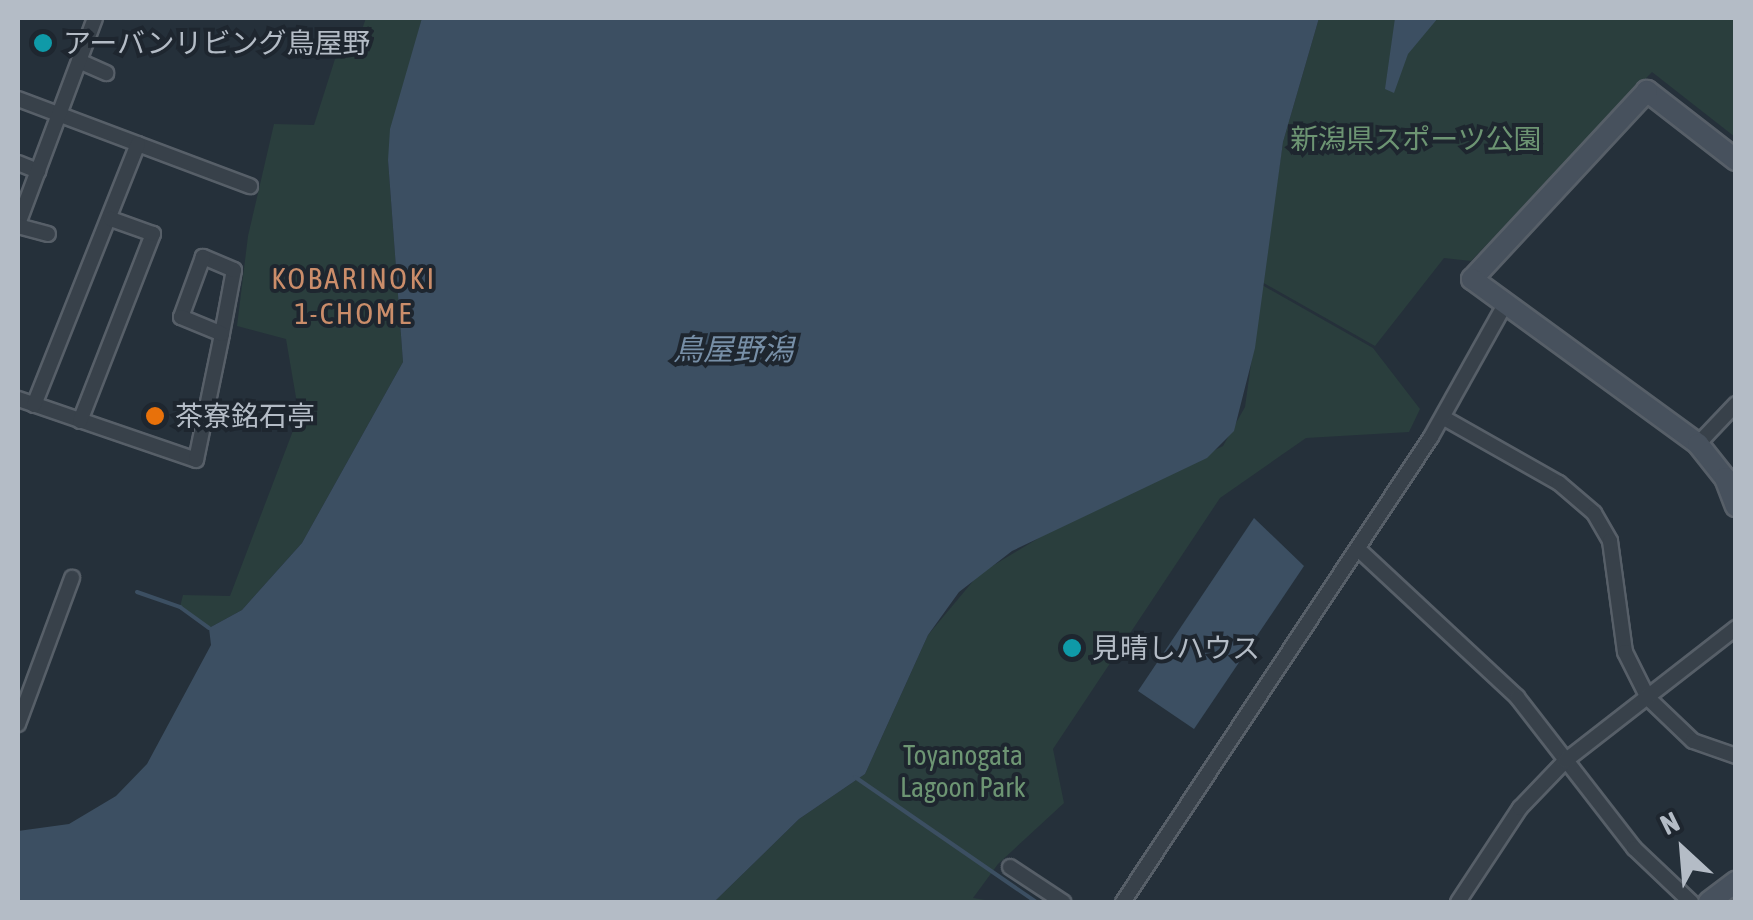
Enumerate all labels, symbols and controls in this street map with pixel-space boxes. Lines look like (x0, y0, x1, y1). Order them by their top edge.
place label: アーバンリビング鳥屋野 (63, 26, 369, 60)
marker: アーバンリビング鳥屋野 (32, 32, 54, 54)
park label: 新潟県スポーツ公園 (1290, 122, 1542, 156)
district label: KOBARINOKI 1-CHOME (271, 260, 437, 330)
water label: 鳥屋野潟 (673, 331, 793, 367)
place label: 茶寮銘石亭 (175, 399, 315, 433)
marker: 茶寮銘石亭 (144, 405, 166, 427)
place label: 見晴しハウス (1092, 631, 1260, 665)
marker: 見晴しハウス (1061, 637, 1083, 659)
park label: Toyanogata Lagoon Park (900, 738, 1026, 804)
north arrow (1633, 800, 1733, 900)
text: N (1655, 805, 1684, 841)

